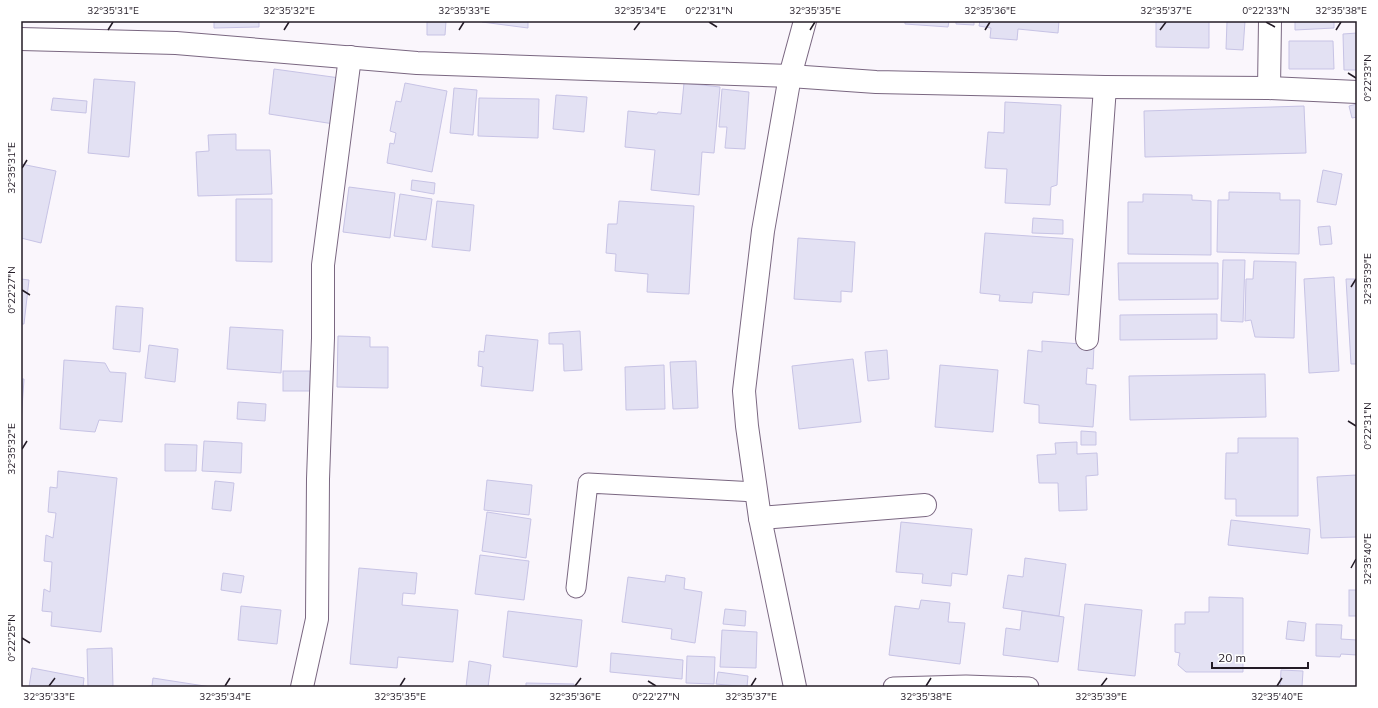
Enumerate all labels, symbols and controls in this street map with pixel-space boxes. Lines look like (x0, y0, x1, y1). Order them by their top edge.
text: 32°35'31"E (87, 4, 139, 17)
text: 32°35'32"E (263, 4, 315, 17)
text: 32°35'33"E (438, 4, 490, 17)
text: 32°35'34"E (614, 4, 666, 17)
text: 0°22'31"N (685, 4, 733, 17)
text: 32°35'35"E (789, 4, 841, 17)
text: 32°35'36"E (964, 4, 1016, 17)
text: 32°35'37"E (1140, 4, 1192, 17)
text: 0°22'33"N (1242, 4, 1290, 17)
text: 32°35'38"E (1315, 4, 1367, 17)
text: 0°22'33"N (1361, 54, 1374, 102)
text: 32°35'31"E (5, 142, 18, 194)
text: 32°35'39"E (1361, 253, 1374, 305)
text: 0°22'27"N (5, 266, 18, 314)
text: 0°22'31"N (1361, 402, 1374, 450)
text: 32°35'32"E (5, 423, 18, 475)
text: 32°35'40"E (1361, 533, 1374, 585)
text: 0°22'25"N (5, 614, 18, 662)
scale bar (1212, 644, 1308, 670)
text: 20 m (1218, 650, 1246, 665)
text: 32°35'33"E (23, 690, 75, 703)
text: 32°35'34"E (199, 690, 251, 703)
text: 32°35'35"E (374, 690, 426, 703)
text: 32°35'36"E (549, 690, 601, 703)
text: 0°22'27"N (632, 690, 680, 703)
text: 32°35'37"E (725, 690, 777, 703)
text: 32°35'38"E (900, 690, 952, 703)
text: 32°35'39"E (1075, 690, 1127, 703)
text: 32°35'40"E (1251, 690, 1303, 703)

